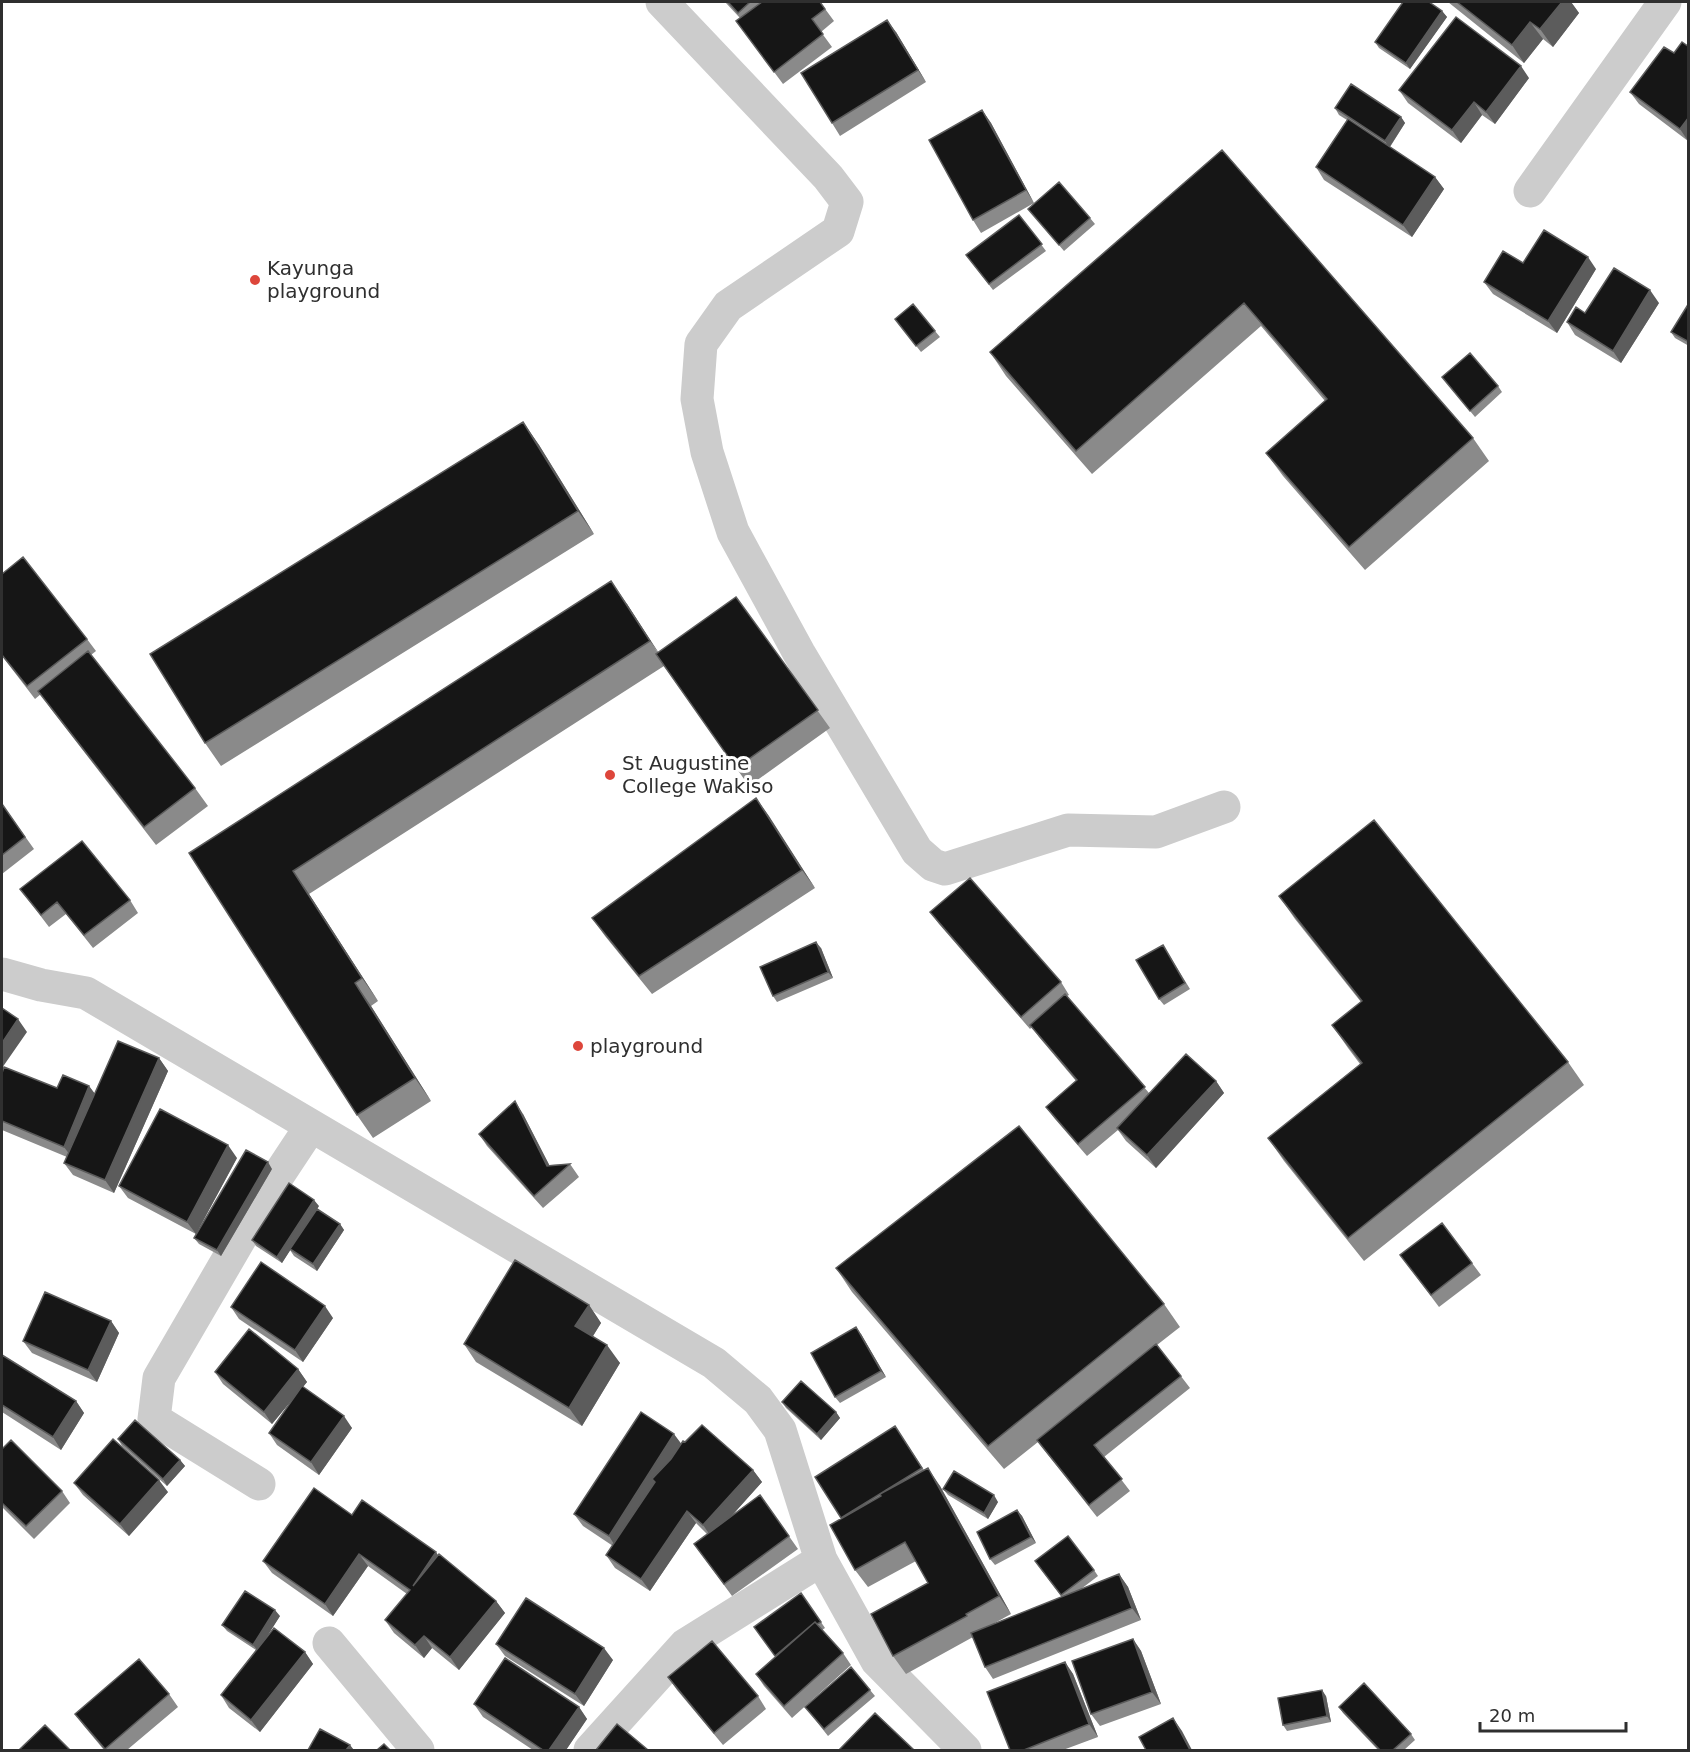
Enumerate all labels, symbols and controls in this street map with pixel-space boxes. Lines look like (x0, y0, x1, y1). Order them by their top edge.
place label: Kayunga playground (267, 256, 380, 303)
marker: Kayunga playground (248, 273, 262, 287)
place label: St Augustine College Wakiso (622, 751, 774, 798)
marker: St Augustine College Wakiso (603, 768, 617, 782)
place label: playground (590, 1034, 703, 1058)
marker: playground (571, 1039, 585, 1053)
scale bar (1480, 1695, 1626, 1733)
text: 20 m (1489, 1705, 1535, 1726)

